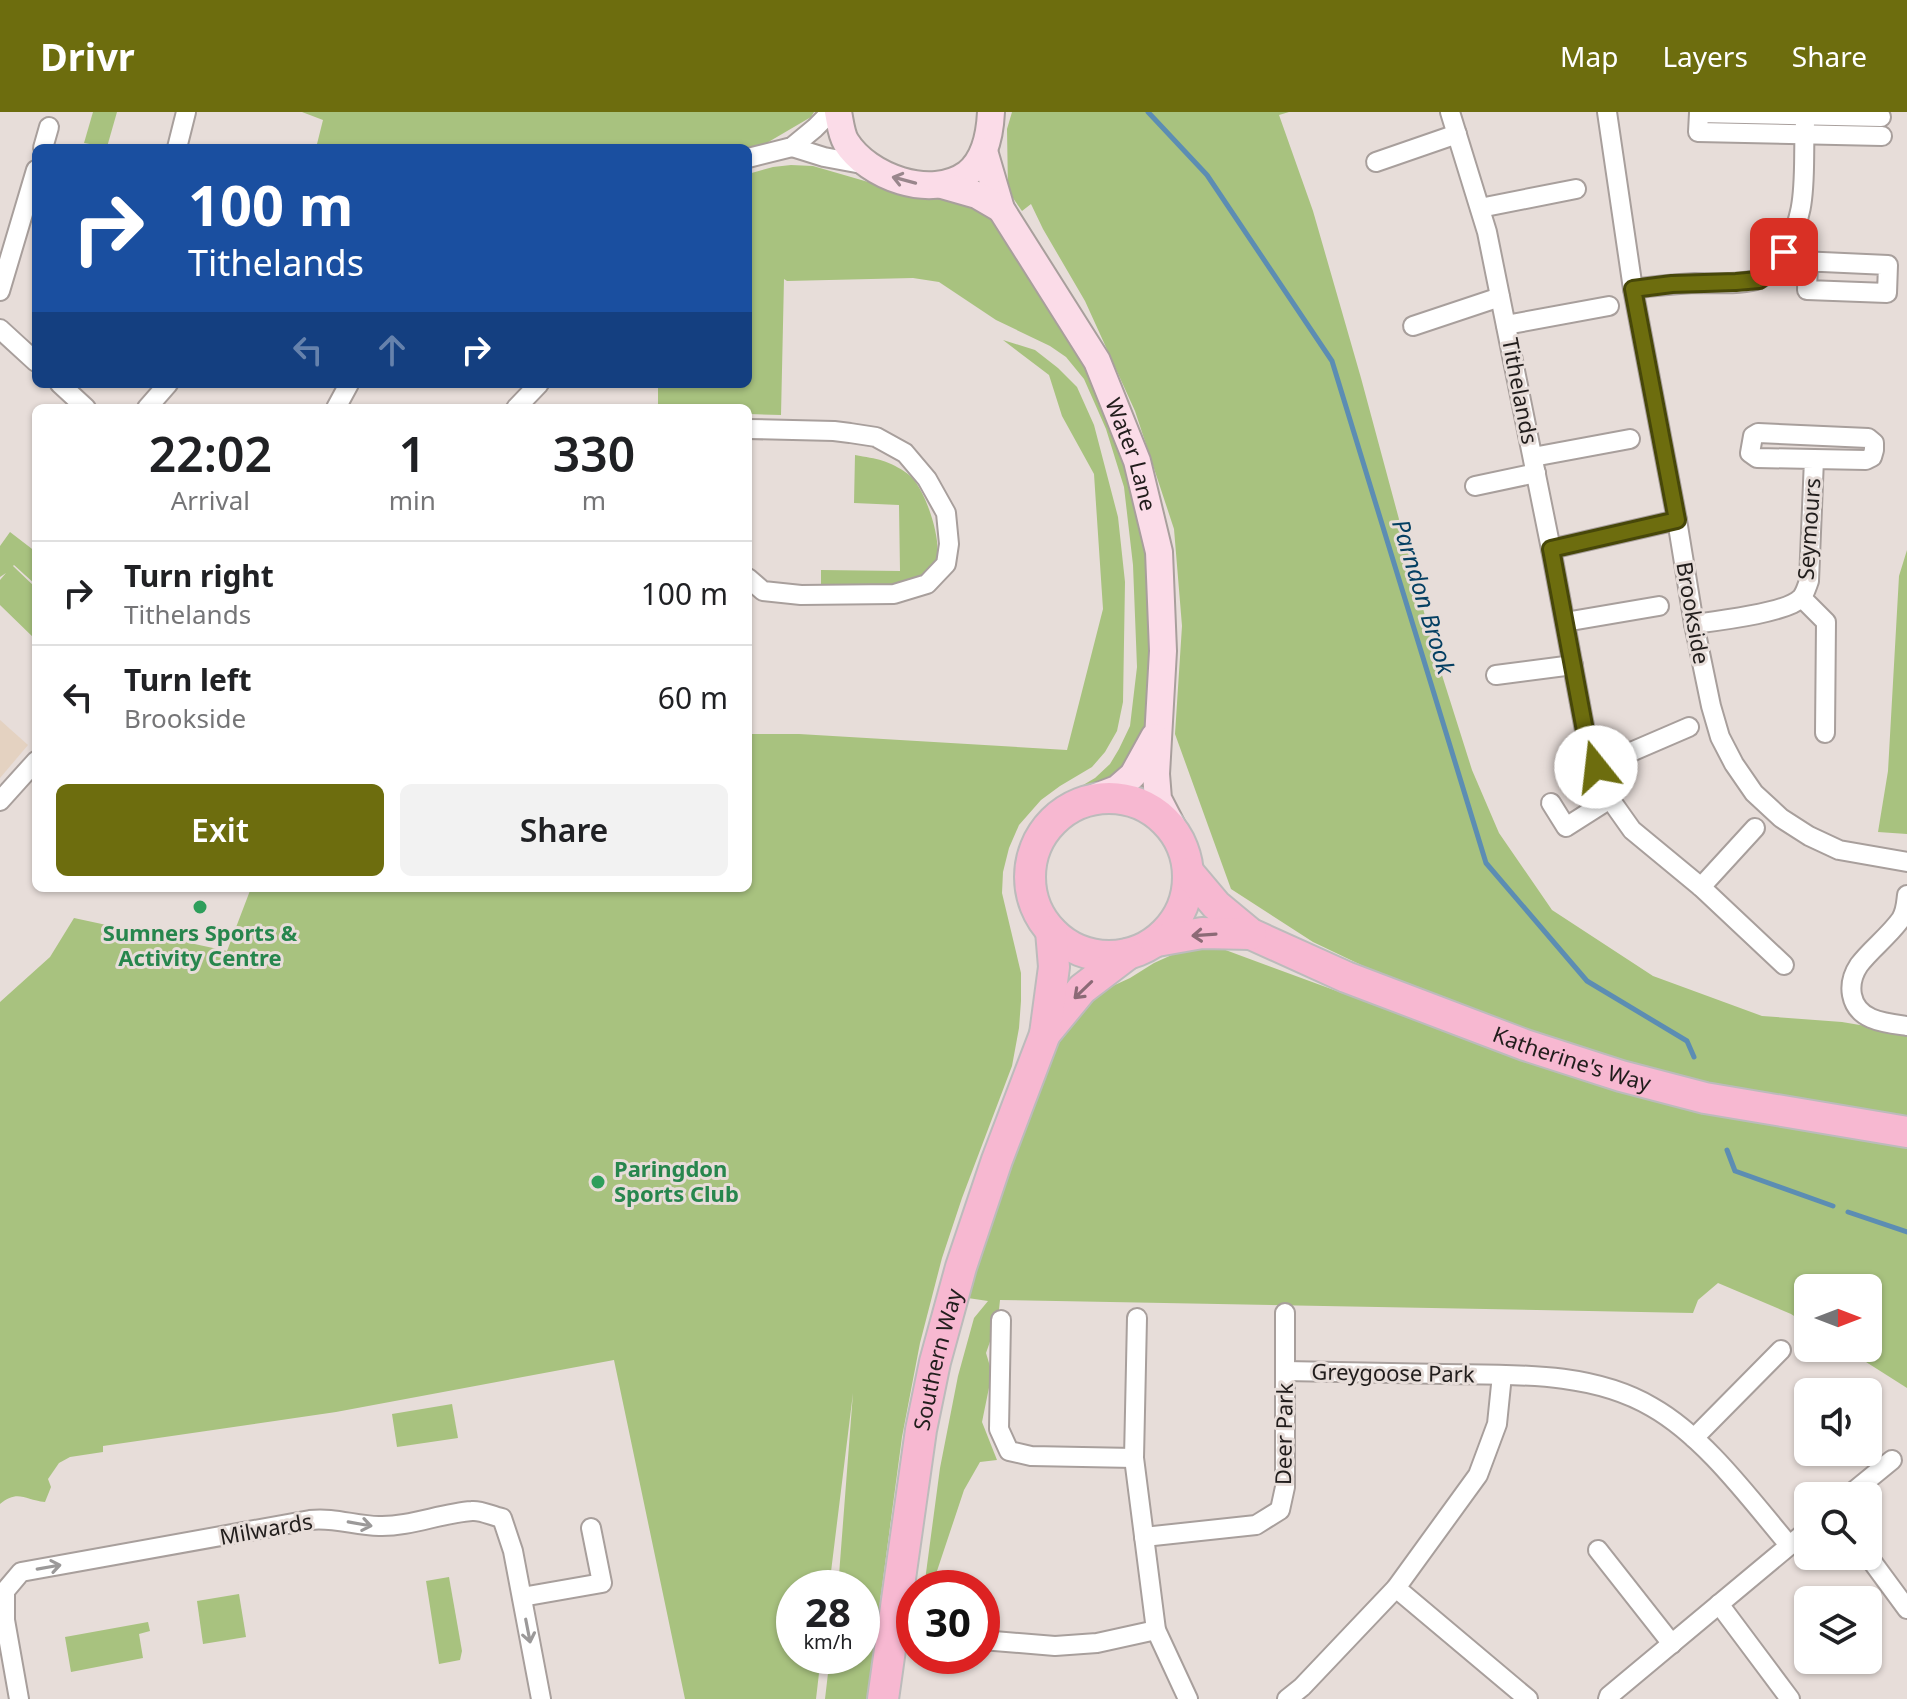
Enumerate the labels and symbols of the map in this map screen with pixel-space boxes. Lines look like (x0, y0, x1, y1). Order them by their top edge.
one-way arrow (891, 172, 917, 187)
pin (1750, 218, 1818, 286)
street label: Tithelands (1496, 335, 1546, 446)
street label: Water Lane (1099, 393, 1164, 514)
street label: Seymours (1789, 477, 1827, 581)
water label: Parndon Brook (1385, 515, 1464, 679)
street label: Brookside (1670, 559, 1718, 666)
position arrow (1554, 725, 1638, 809)
marker: Sumners Sports & Activity Centre (191, 898, 209, 916)
place label: Sumners Sports & Activity Centre (103, 917, 298, 972)
one-way arrow (1191, 927, 1218, 942)
one-way arrow (1073, 981, 1093, 1000)
street label: Katherine's Way (1489, 1018, 1655, 1097)
place label: Paringdon Sports Club (614, 1153, 739, 1208)
marker: Paringdon Sports Club (589, 1173, 607, 1191)
north arrow (1794, 1274, 1882, 1362)
street label: Southern Way (905, 1284, 969, 1433)
street label: Greygoose Park (1311, 1356, 1475, 1388)
street label: Deer Park (1267, 1382, 1299, 1485)
street label: Milwards (217, 1505, 315, 1551)
one-way arrow (347, 1517, 373, 1532)
one-way arrow (36, 1559, 61, 1574)
speed limit sign: 30 (896, 1570, 1000, 1674)
one-way arrow (522, 1617, 537, 1643)

